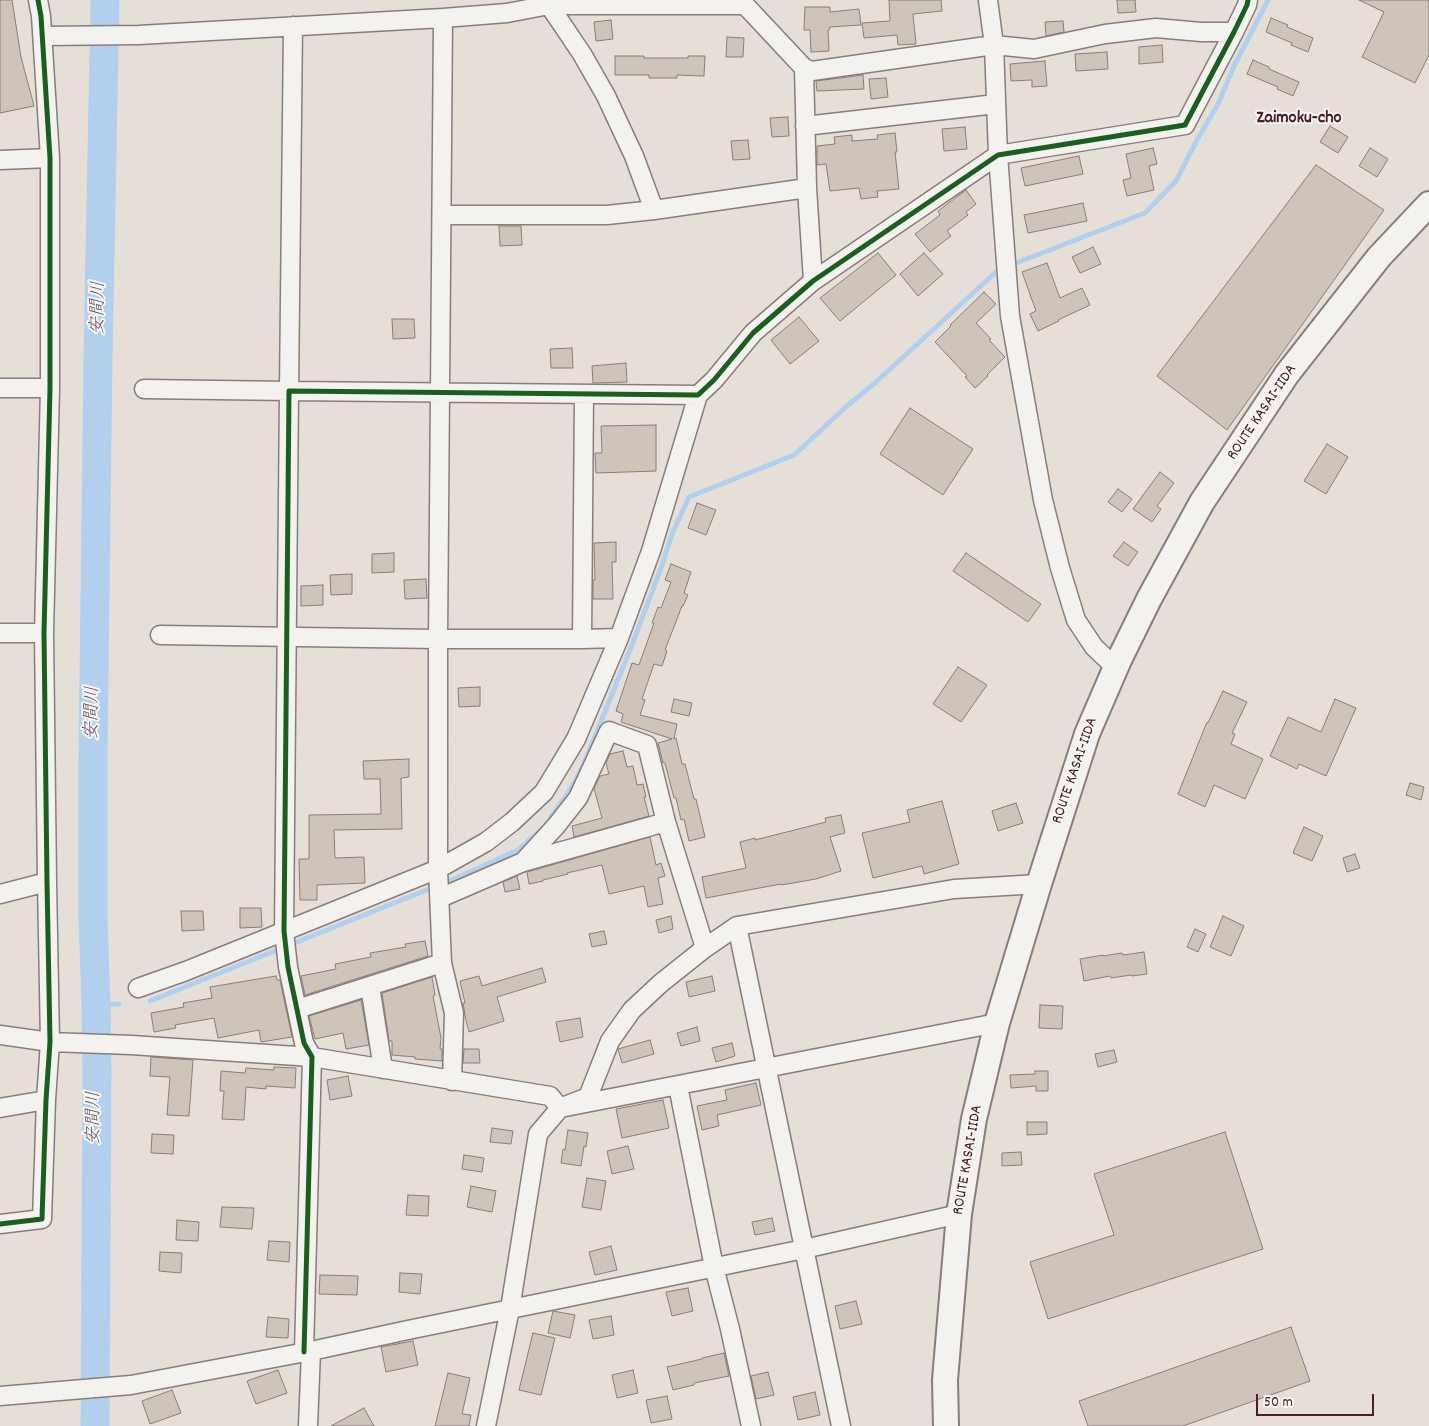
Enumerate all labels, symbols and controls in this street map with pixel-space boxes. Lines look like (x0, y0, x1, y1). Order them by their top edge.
district label: Zaimoku-cho (1257, 109, 1341, 131)
water label: 安間川 (89, 281, 111, 335)
street label: ROUTE KASAI-IIDA (1224, 362, 1302, 464)
water label: 安間川 (83, 686, 105, 740)
street label: ROUTE KASAI-IIDA (1049, 715, 1103, 827)
water label: 安間川 (85, 1091, 107, 1145)
street label: ROUTE KASAI-IIDA (950, 1104, 988, 1216)
scale bar (1259, 1384, 1376, 1416)
text: 50 m (1264, 1392, 1293, 1414)

